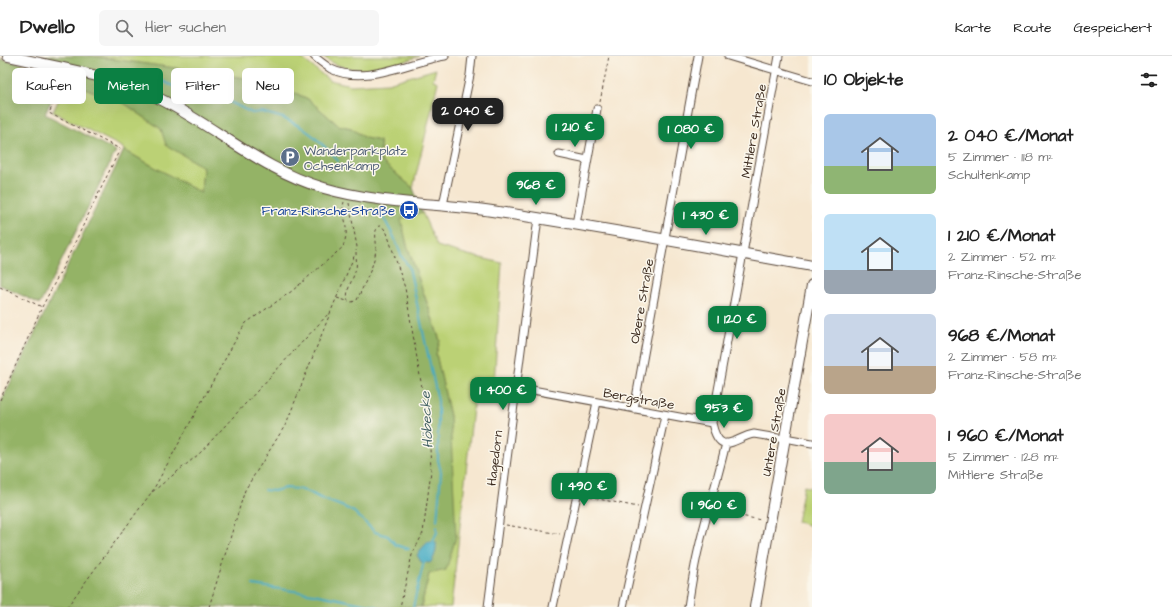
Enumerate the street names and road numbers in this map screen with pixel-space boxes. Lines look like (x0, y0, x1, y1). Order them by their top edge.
street label: Mittlere Straße (737, 83, 771, 180)
street label: Obere Straße (626, 257, 658, 345)
street label: Bergstraße (602, 384, 676, 415)
street label: Untere Straße (757, 387, 791, 478)
street label: Hagedorn (483, 429, 508, 487)

